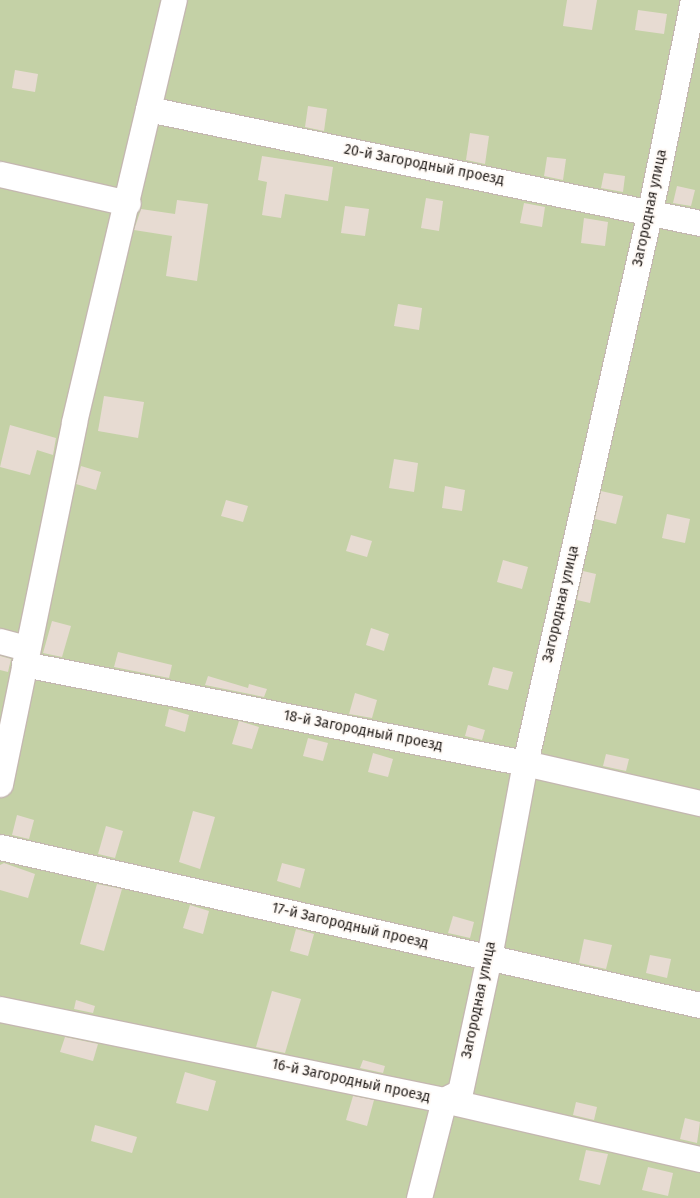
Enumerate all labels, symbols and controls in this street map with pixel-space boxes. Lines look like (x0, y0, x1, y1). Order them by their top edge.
street label: 20-й Загородный проезд (342, 141, 506, 189)
street label: Загородная улица (629, 148, 671, 268)
street label: Загородная улица (539, 544, 583, 664)
street label: 18-й Загородный проезд (282, 707, 444, 755)
street label: 17-й Загородный проезд (270, 900, 430, 952)
street label: Загородная улица (458, 940, 500, 1060)
street label: 16-й Загородный проезд (270, 1056, 432, 1106)

